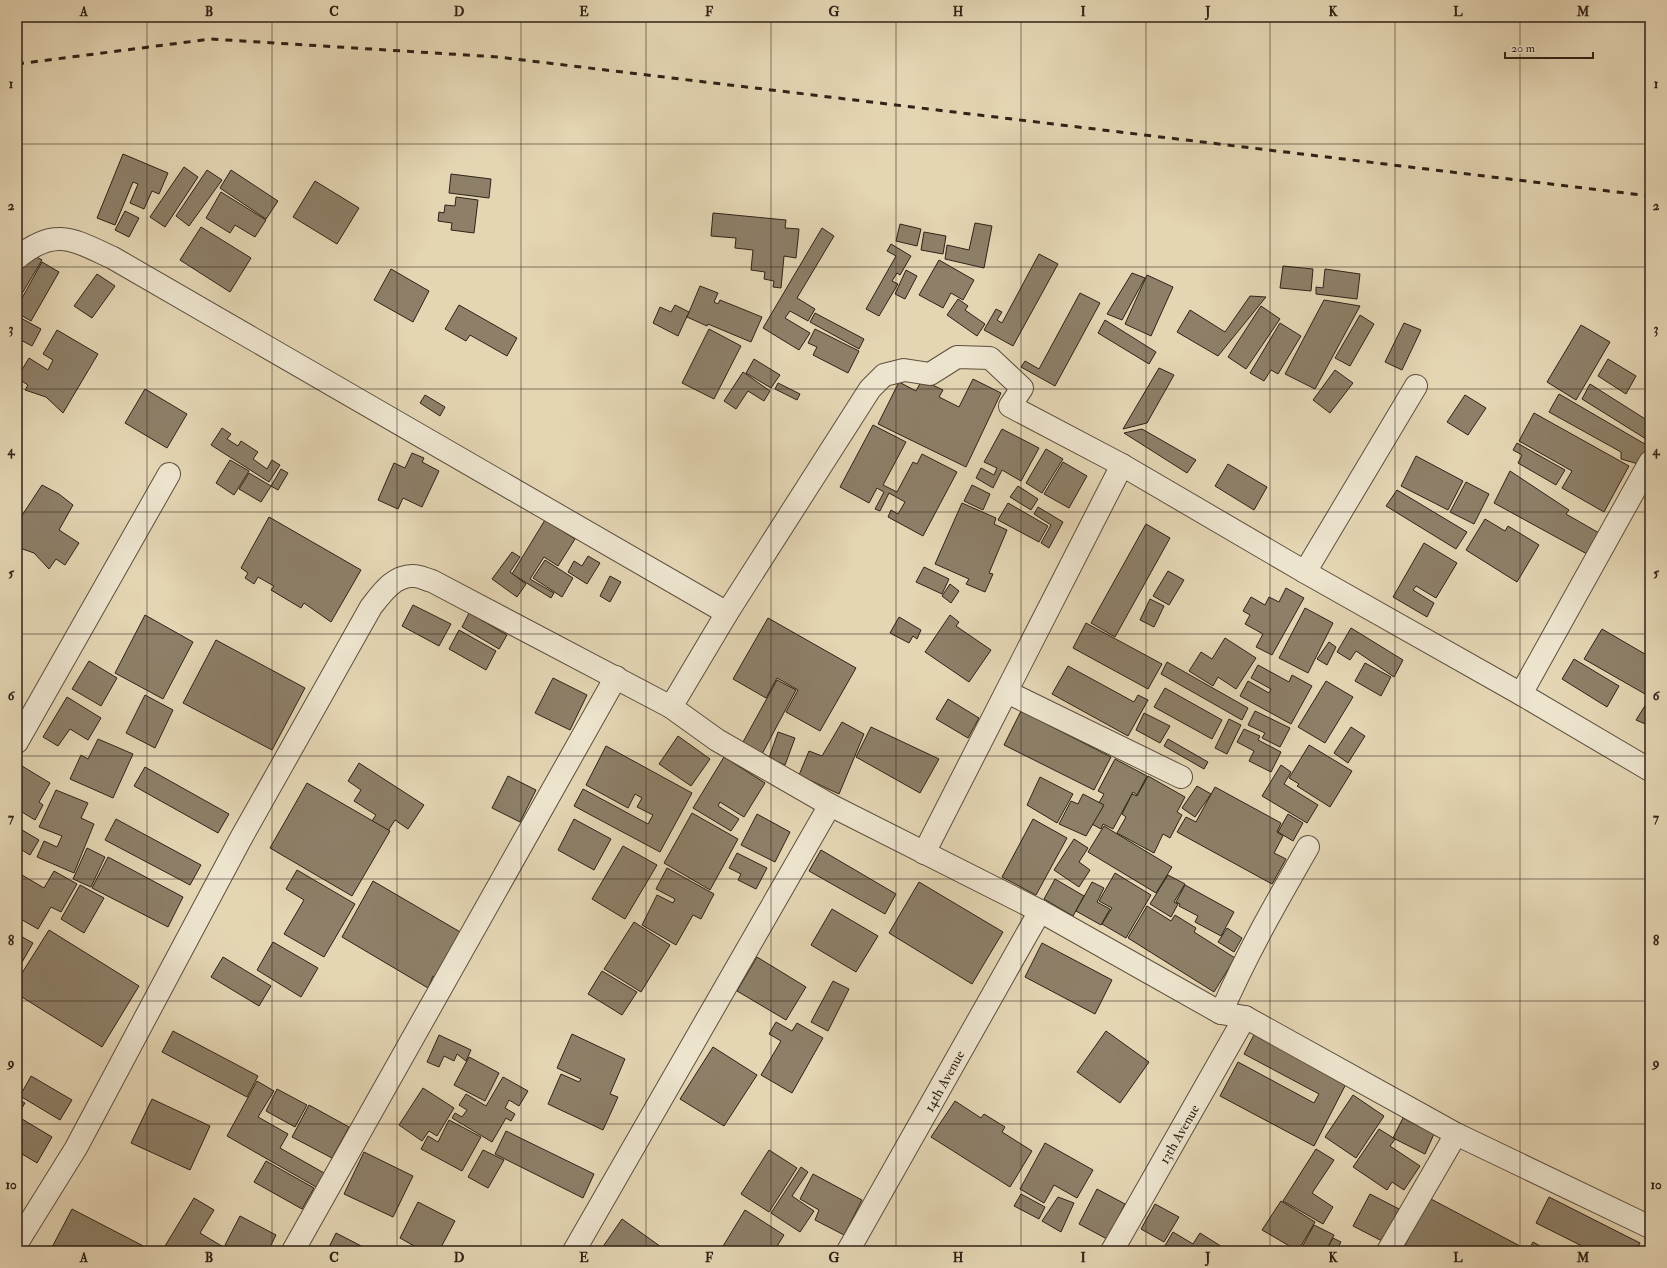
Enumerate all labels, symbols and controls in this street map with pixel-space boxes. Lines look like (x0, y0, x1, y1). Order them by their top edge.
text: A (79, 4, 89, 20)
text: B (205, 4, 213, 20)
text: C (329, 4, 339, 20)
text: D (454, 4, 465, 20)
text: E (579, 4, 589, 20)
text: F (705, 4, 714, 20)
text: G (829, 4, 840, 20)
text: H (953, 4, 964, 20)
text: I (1080, 4, 1086, 20)
text: J (1204, 4, 1211, 21)
text: K (1328, 4, 1338, 20)
text: L (1453, 4, 1463, 20)
text: M (1576, 4, 1590, 20)
scale bar (1505, 34, 1593, 60)
text: 20 m (1511, 41, 1536, 56)
text: 1 (9, 76, 14, 92)
text: 1 (1654, 76, 1659, 92)
text: 2 (8, 198, 15, 214)
text: 2 (1653, 198, 1660, 214)
text: 3 (9, 321, 14, 337)
text: 3 (1654, 321, 1659, 337)
text: 4 (6, 443, 15, 459)
text: 4 (1651, 443, 1660, 459)
text: 5 (8, 565, 14, 581)
text: 5 (1653, 565, 1659, 581)
text: 6 (8, 688, 16, 704)
text: 6 (1653, 688, 1661, 704)
text: 7 (8, 810, 15, 826)
text: 7 (1653, 810, 1660, 826)
text: 8 (8, 933, 14, 949)
text: 8 (1653, 933, 1659, 949)
street label: 14th Avenue (921, 1047, 968, 1115)
text: 9 (6, 1055, 15, 1071)
text: 9 (1651, 1055, 1660, 1071)
street label: 13th Avenue (1156, 1101, 1203, 1167)
text: 10 (5, 1177, 17, 1193)
text: 10 (1650, 1177, 1662, 1193)
text: A (79, 1250, 89, 1266)
text: B (205, 1250, 213, 1266)
text: C (329, 1250, 339, 1266)
text: D (454, 1250, 465, 1266)
text: E (579, 1250, 589, 1266)
text: F (705, 1250, 714, 1266)
text: G (829, 1250, 840, 1266)
text: H (953, 1250, 964, 1266)
text: I (1080, 1250, 1086, 1266)
text: J (1204, 1250, 1211, 1267)
text: K (1328, 1250, 1338, 1266)
text: L (1453, 1250, 1463, 1266)
text: M (1576, 1250, 1590, 1266)

